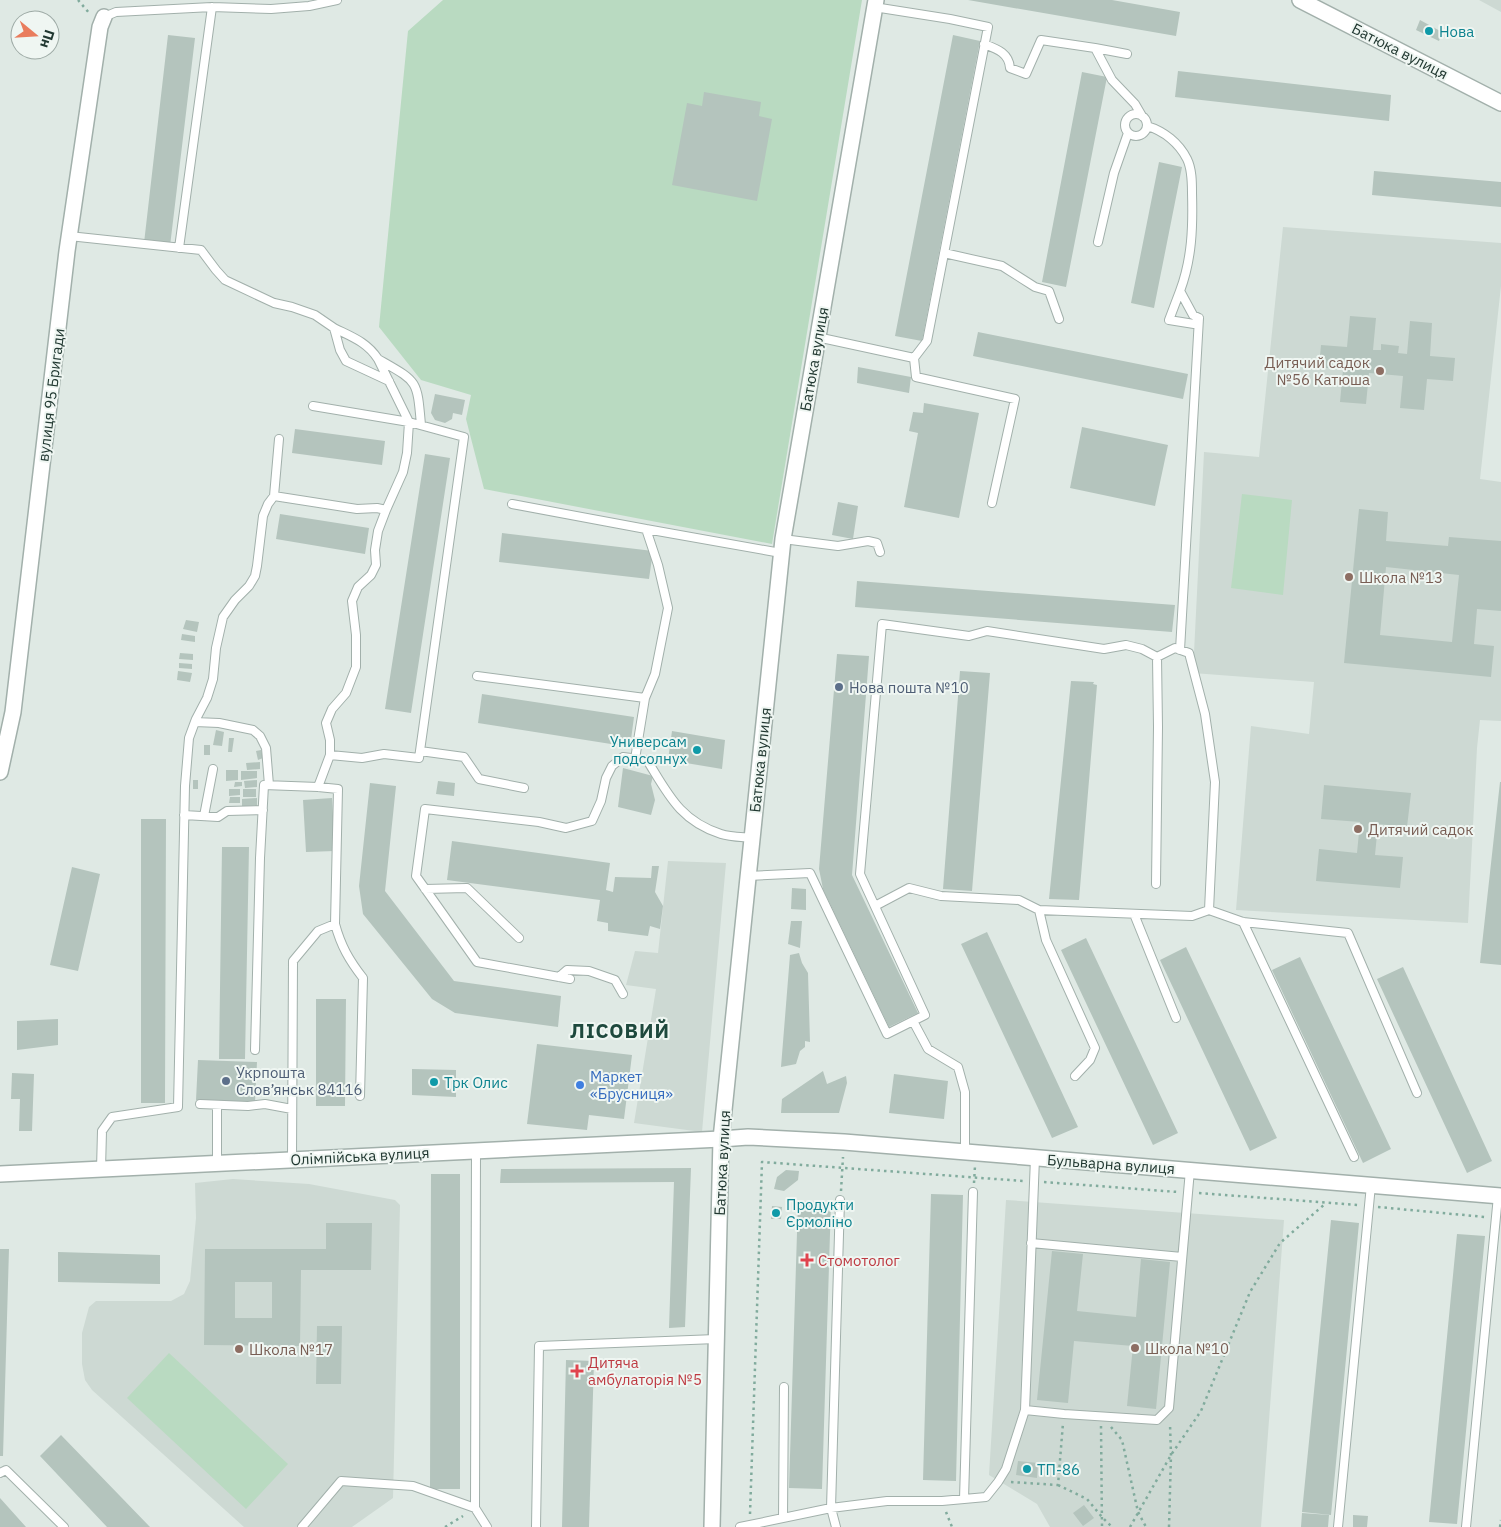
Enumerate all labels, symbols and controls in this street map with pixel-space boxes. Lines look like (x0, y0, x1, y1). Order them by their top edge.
north arrow (10, 10, 60, 60)
street label: Батюка вулиця (1349, 19, 1451, 83)
place label: Нова (1439, 22, 1474, 41)
marker: Нова (1423, 25, 1435, 37)
text: Пн (36, 27, 59, 51)
street label: Батюка вулиця (795, 305, 833, 413)
street label: вулиця 95 Бригади (33, 327, 69, 463)
place label: Дитячий садок №56 Катюша (1265, 353, 1370, 389)
marker: Дитячий садок №56 Катюша (1374, 365, 1386, 377)
place label: Школа №13 (1359, 568, 1443, 587)
marker: Школа №13 (1343, 571, 1355, 583)
place label: Нова пошта №10 (849, 678, 969, 697)
marker: Нова пошта №10 (833, 681, 845, 693)
street label: Батюка вулиця (745, 707, 775, 813)
place label: Универсам подсолнух (610, 732, 687, 768)
marker: Универсам подсолнух (691, 744, 703, 756)
place label: Дитячий садок (1368, 820, 1473, 839)
marker: Дитячий садок (1352, 823, 1364, 835)
district label: ЛІСОВИЙ (570, 1017, 670, 1044)
place label: Укрпошта Слов’янськ 84116 (236, 1063, 362, 1099)
place label: Маркет «Брусниця» (590, 1067, 673, 1103)
place label: Трк Олис (444, 1073, 508, 1092)
marker: Укрпошта Слов’янськ 84116 (220, 1075, 232, 1087)
marker: Трк Олис (428, 1076, 440, 1088)
marker: Маркет «Брусниця» (574, 1079, 586, 1091)
street label: Батюка вулиця (710, 1110, 734, 1216)
street label: Олімпійська вулиця (290, 1143, 430, 1169)
street label: Бульварна вулиця (1046, 1150, 1176, 1178)
place label: Продукти Єрмоліно (786, 1195, 854, 1231)
marker: Продукти Єрмоліно (770, 1207, 782, 1219)
place label: Стомотолог (818, 1251, 900, 1270)
marker: Стомотолог (800, 1253, 814, 1267)
place label: Школа №10 (1145, 1339, 1229, 1358)
place label: Школа №17 (249, 1340, 333, 1359)
marker: Школа №10 (1129, 1342, 1141, 1354)
marker: Школа №17 (233, 1343, 245, 1355)
place label: Дитяча амбулаторія №5 (588, 1353, 702, 1389)
marker: Дитяча амбулаторія №5 (570, 1364, 584, 1378)
place label: ТП-86 (1037, 1460, 1080, 1479)
marker: ТП-86 (1021, 1463, 1033, 1475)

